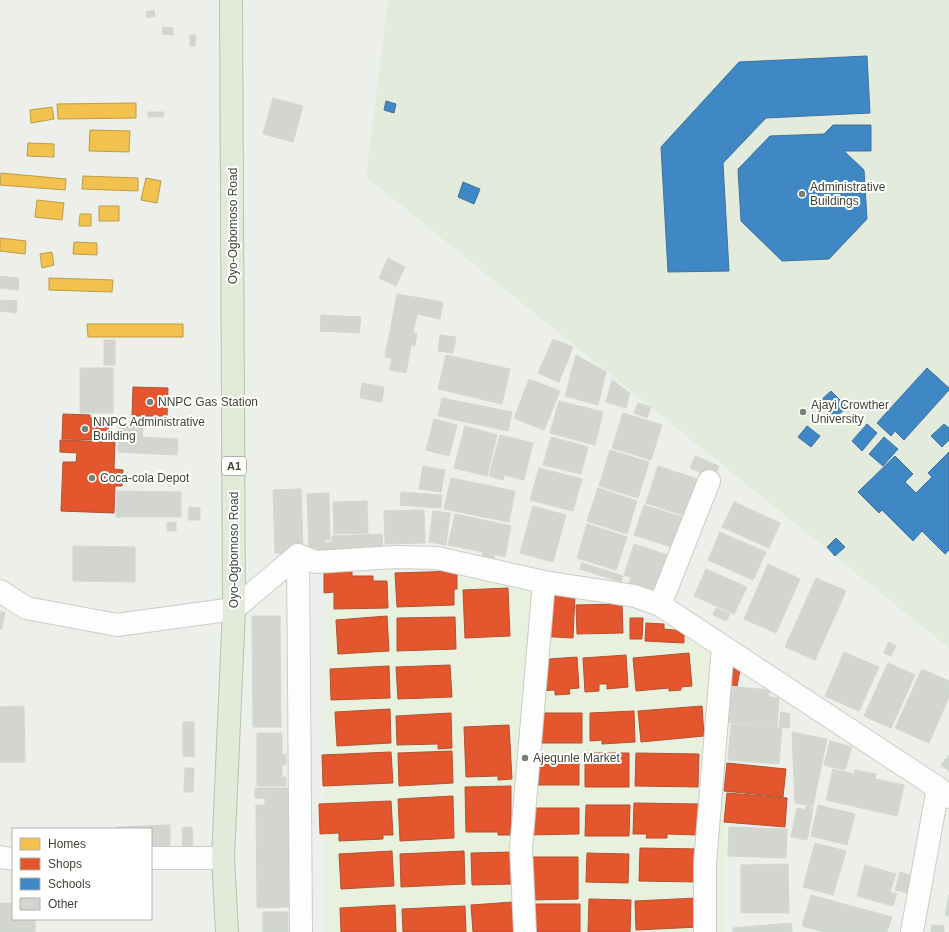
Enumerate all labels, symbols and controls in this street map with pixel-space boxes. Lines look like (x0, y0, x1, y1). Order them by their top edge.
street label: Oyo-Ogbomoso Road (226, 168, 240, 284)
place label: Administrative Buildings (810, 180, 886, 208)
marker: Administrative Buildings (797, 189, 807, 199)
place label: NNPC Gas Station (158, 395, 258, 409)
marker: NNPC Gas Station (145, 397, 155, 407)
place label: Ajayi Crowther University (811, 398, 889, 426)
marker: Ajayi Crowther University (798, 407, 808, 417)
place label: NNPC Administrative Building (93, 415, 205, 443)
marker: NNPC Administrative Building (80, 424, 90, 434)
road number: A1 (222, 457, 246, 475)
place label: Coca-cola Depot (100, 471, 190, 485)
marker: Coca-cola Depot (87, 473, 97, 483)
street label: Oyo-Ogbomoso Road (227, 492, 241, 608)
place label: Ajegunle Market (533, 751, 620, 765)
marker: Ajegunle Market (520, 753, 530, 763)
legend (12, 828, 152, 920)
text: Homes (48, 837, 86, 851)
text: Shops (48, 857, 82, 871)
text: Schools (48, 877, 91, 891)
text: Other (48, 897, 78, 911)

